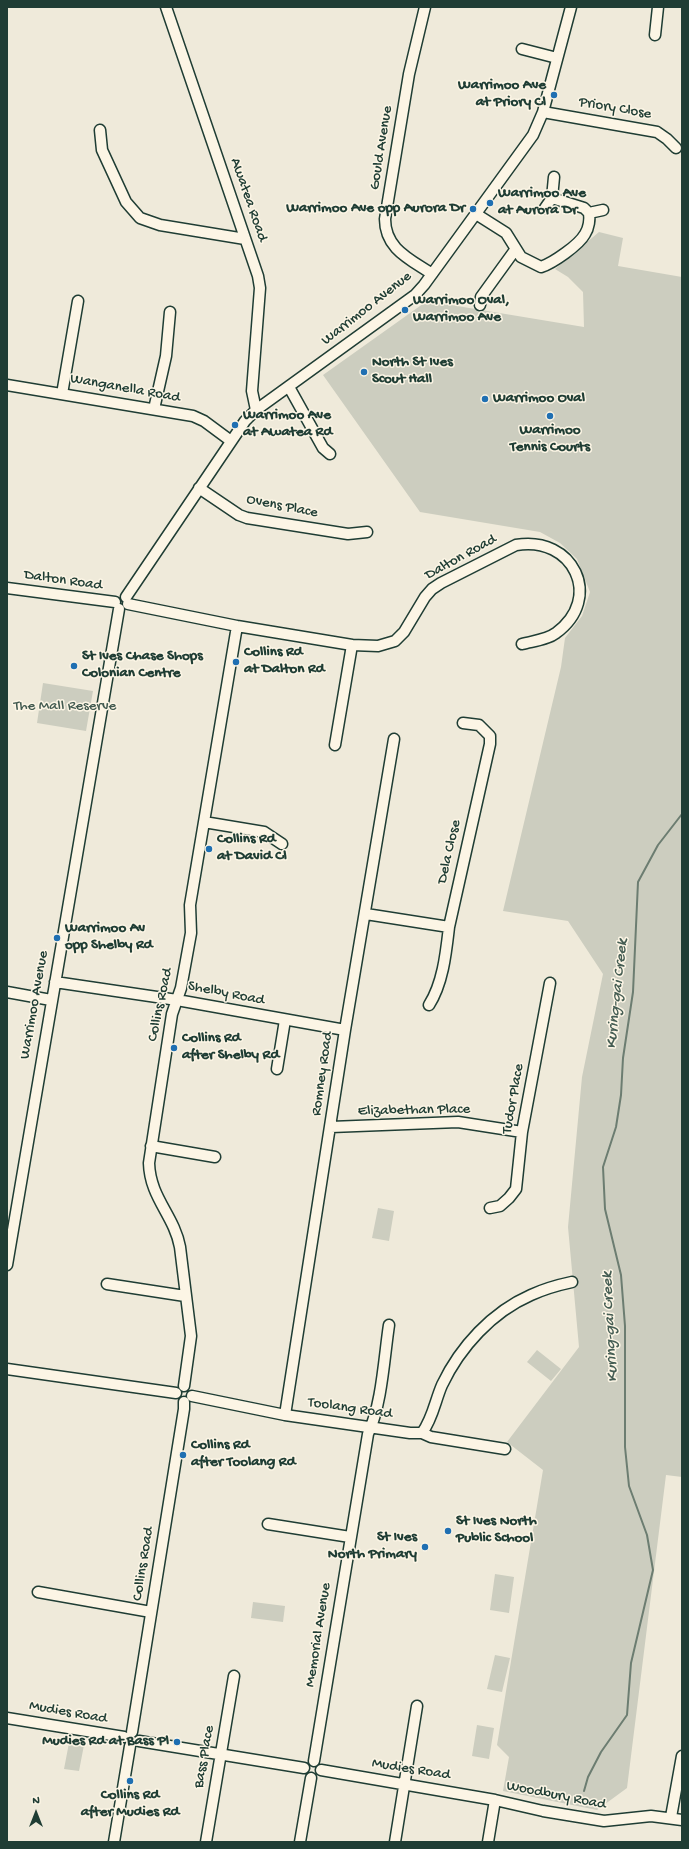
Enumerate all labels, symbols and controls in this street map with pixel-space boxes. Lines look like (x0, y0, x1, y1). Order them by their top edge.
place label: Warrimoo Ave at Priory Cl (458, 77, 546, 112)
marker: Warrimoo Ave at Priory Cl (549, 90, 559, 100)
street label: Priory Close (577, 94, 653, 124)
street label: Gould Avenue (366, 105, 398, 191)
street label: Awatea Road (225, 156, 271, 244)
place label: Warrimoo Ave at Aurora Dr (498, 185, 586, 220)
marker: Warrimoo Ave at Aurora Dr (485, 198, 495, 208)
place label: Warrimoo Ave opp Aurora Dr (286, 200, 465, 218)
marker: Warrimoo Ave opp Aurora Dr (468, 204, 478, 214)
street label: Warrimoo Avenue (318, 268, 416, 350)
place label: Warrimoo Oval, Warrimoo Ave (413, 292, 510, 327)
marker: Warrimoo Oval, Warrimoo Ave (400, 305, 410, 315)
place label: North St Ives Scout Hall (372, 354, 453, 389)
marker: North St Ives Scout Hall (359, 367, 369, 377)
street label: Wanganella Road (69, 370, 181, 408)
place label: Warrimoo Oval (493, 390, 585, 408)
marker: Warrimoo Oval (480, 394, 490, 404)
place label: Warrimoo Ave at Awatea Rd (243, 407, 332, 442)
marker: Warrimoo Tennis Courts (545, 411, 555, 421)
marker: Warrimoo Ave at Awatea Rd (230, 420, 240, 430)
place label: Warrimoo Tennis Courts (510, 422, 590, 457)
street label: Ovens Place (245, 491, 319, 523)
street label: Dalton Road (422, 531, 500, 585)
street label: Dalton Road (23, 567, 103, 595)
place label: Collins Rd at Dalton Rd (244, 644, 325, 679)
place label: St Ives Chase Shops Colonian Centre (82, 648, 203, 683)
marker: Collins Rd at Dalton Rd (231, 657, 241, 667)
marker: St Ives Chase Shops Colonian Centre (69, 661, 79, 671)
park label: The Mall Reserve (14, 698, 116, 716)
street label: Dela Close (434, 818, 466, 886)
place label: Collins Rd at David Cl (217, 831, 287, 866)
marker: Collins Rd at David Cl (204, 844, 214, 854)
place label: Warrimoo Av opp Shelby Rd (65, 920, 153, 955)
marker: Warrimoo Av opp Shelby Rd (52, 933, 62, 943)
water label: Kuring-gai Creek (603, 938, 633, 1050)
street label: Warrimoo Avenue (17, 949, 53, 1061)
street label: Collins Road (144, 967, 178, 1043)
street label: Shelby Road (186, 978, 266, 1010)
place label: Collins Rd after Shelby Rd (182, 1030, 279, 1065)
street label: Romney Road (308, 1031, 338, 1117)
marker: Collins Rd after Shelby Rd (169, 1043, 179, 1053)
street label: Tudor Place (499, 1062, 529, 1136)
street label: Elizabethan Place (358, 1101, 470, 1121)
water label: Kuring-gai Creek (599, 1271, 623, 1383)
street label: Toolang Road (307, 1394, 393, 1424)
place label: Collins Rd after Toolang Rd (191, 1437, 295, 1472)
marker: Collins Rd after Toolang Rd (178, 1450, 188, 1460)
place label: St Ives North Public School (456, 1513, 537, 1548)
street label: Collins Road (129, 1526, 159, 1602)
marker: St Ives North Public School (443, 1526, 453, 1536)
place label: St Ives North Primary (328, 1529, 417, 1564)
marker: St Ives North Primary (420, 1542, 430, 1552)
street label: Memorial Avenue (302, 1582, 336, 1688)
street label: Mudies Road (28, 1697, 108, 1729)
street label: Bass Place (191, 1724, 219, 1790)
place label: Mudies Rd at Bass Pl (42, 1733, 169, 1751)
marker: Mudies Rd at Bass Pl (172, 1737, 182, 1747)
street label: Mudies Road (371, 1755, 451, 1785)
marker: Collins Rd after Mudies Rd (125, 1776, 135, 1786)
street label: Woodbury Road (505, 1778, 607, 1814)
place label: Collins Rd after Mudies Rd (81, 1787, 179, 1822)
north arrow (16, 1793, 56, 1833)
text: N (32, 1795, 40, 1807)

